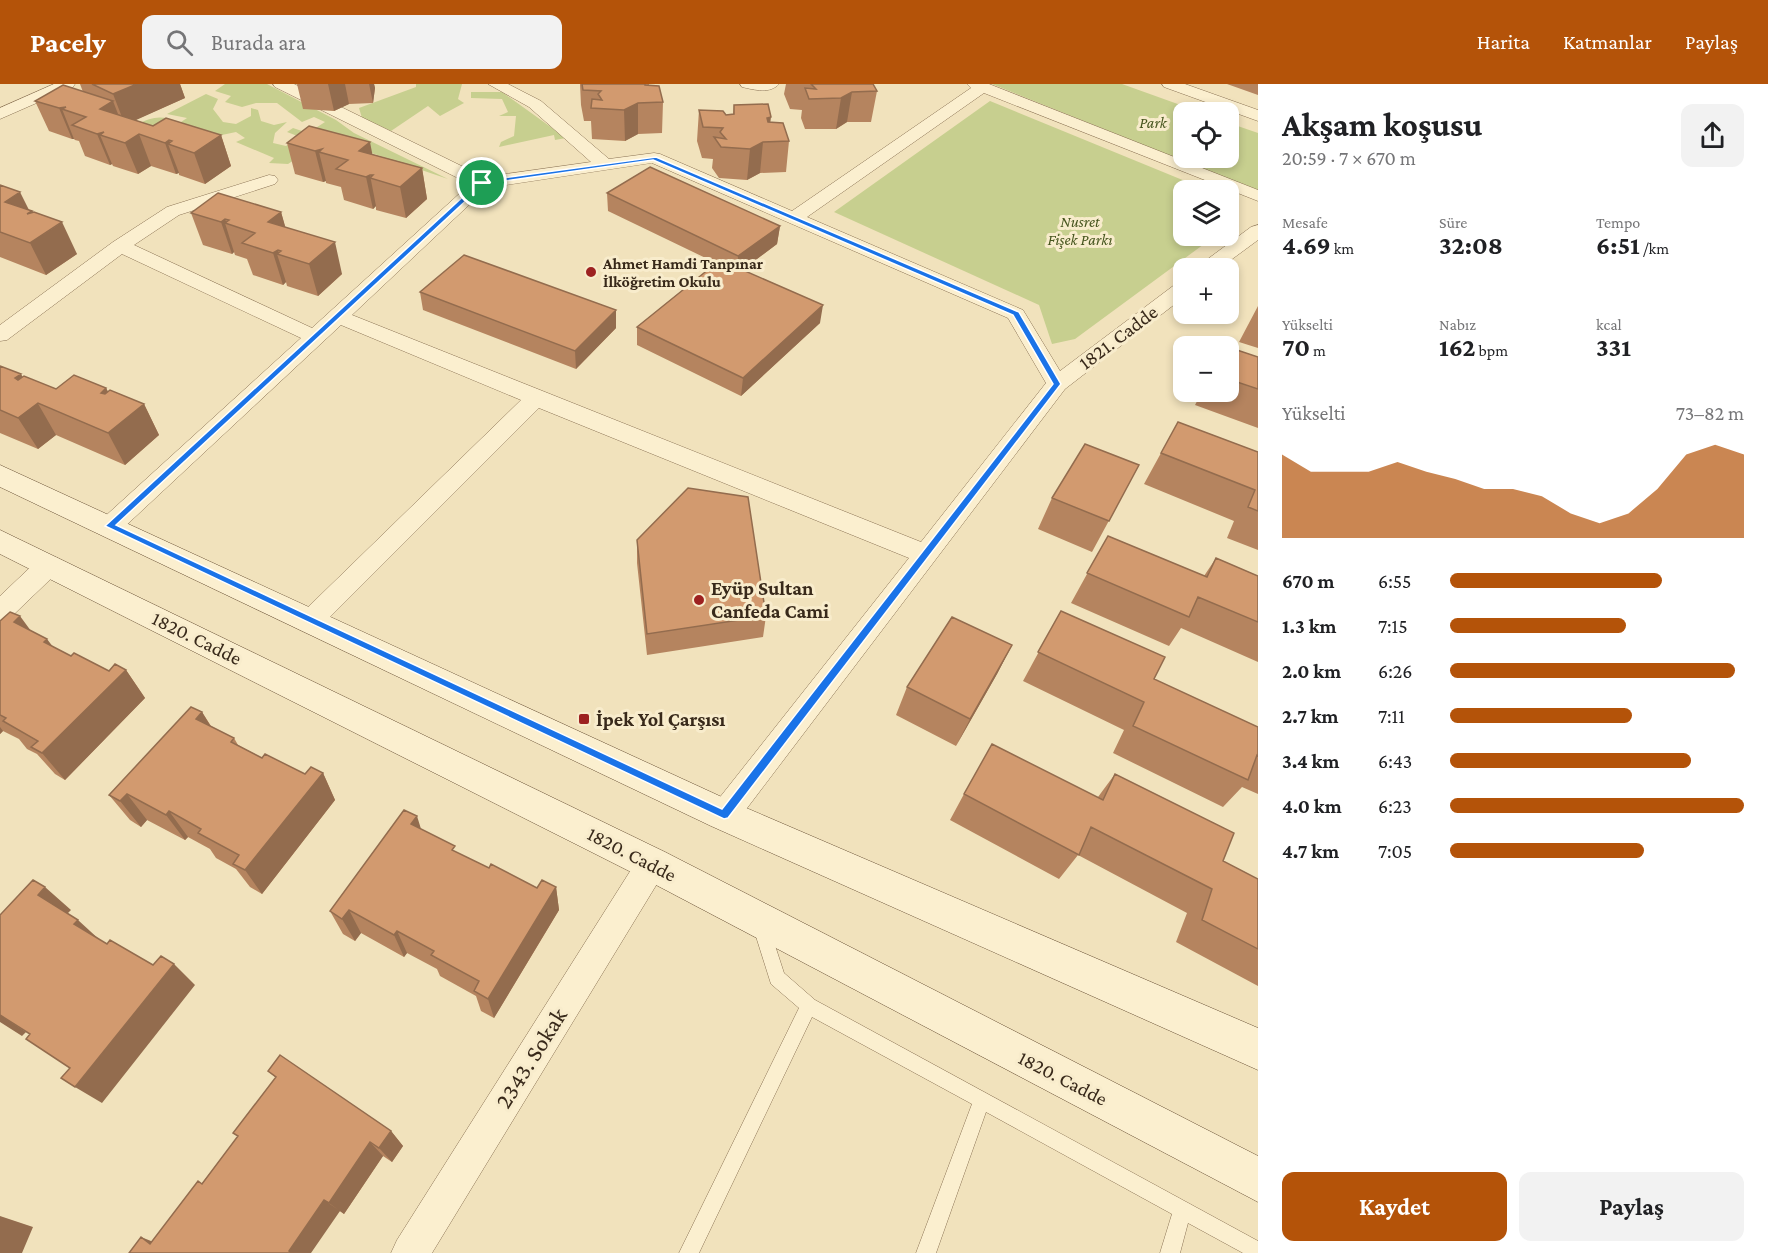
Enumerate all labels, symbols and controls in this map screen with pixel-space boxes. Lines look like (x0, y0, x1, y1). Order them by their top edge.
search box (142, 15, 562, 69)
icon: search (163, 26, 196, 59)
text: Pacely (30, 27, 106, 58)
text: Burada ara (211, 30, 306, 55)
text: Harita (1477, 30, 1530, 54)
text: Katmanlar (1563, 30, 1652, 54)
text: Paylaş (1685, 30, 1738, 54)
map controls (1173, 102, 1239, 402)
button: locate (1173, 102, 1239, 168)
button: share (1681, 104, 1744, 167)
text: Akşam koşusu (1282, 106, 1482, 143)
park label: Park (1139, 114, 1168, 131)
text: 20:59 · 7 × 670 m (1282, 147, 1416, 169)
pin (456, 157, 507, 208)
icon: arrive (465, 166, 498, 199)
button: layers (1173, 180, 1239, 246)
park label: Nusret Fişek Parkı (1047, 213, 1113, 249)
text: Mesafe (1282, 214, 1328, 231)
text: Süre (1439, 214, 1467, 231)
text: Tempo (1596, 214, 1640, 231)
text: 4.69 (1282, 231, 1331, 260)
text: 32:08 (1439, 231, 1503, 260)
text: 6:51 (1596, 231, 1640, 260)
text: km (1331, 240, 1354, 257)
text: /km (1640, 240, 1669, 257)
place label: Ahmet Hamdi Tanpınar İlköğretim Okulu (602, 255, 764, 290)
button: + (1173, 258, 1239, 324)
marker: Ahmet Hamdi Tanpınar İlköğretim Okulu (584, 265, 598, 279)
street label: 1821. Cadde (1074, 300, 1162, 374)
text: Yükselti (1282, 316, 1333, 333)
text: Nabız (1439, 316, 1476, 333)
text: kcal (1596, 316, 1622, 333)
text: 70 (1282, 333, 1310, 362)
text: 162 (1439, 333, 1476, 362)
text: 331 (1596, 333, 1631, 362)
button: − (1173, 336, 1239, 402)
text: m (1310, 342, 1326, 359)
text: bpm (1476, 342, 1508, 359)
text: Yükselti (1282, 402, 1346, 424)
text: 73–82 m (1676, 402, 1744, 424)
text: 670 m (1282, 570, 1334, 592)
text: 6:55 (1378, 570, 1411, 592)
place label: Eyüp Sultan Canfeda Cami (711, 577, 829, 622)
marker: Eyüp Sultan Canfeda Cami (692, 593, 706, 607)
street label: 1820. Cadde (149, 607, 246, 669)
text: 1.3 km (1282, 615, 1336, 637)
text: 7:15 (1378, 615, 1408, 637)
text: 2.0 km (1282, 660, 1341, 682)
text: 6:26 (1378, 660, 1412, 682)
text: 2.7 km (1282, 705, 1339, 727)
text: 7:11 (1378, 705, 1405, 727)
place label: İpek Yol Çarşısı (596, 708, 725, 730)
marker: İpek Yol Çarşısı (577, 712, 591, 726)
text: 3.4 km (1282, 750, 1339, 772)
text: 6:43 (1378, 750, 1412, 772)
text: 4.0 km (1282, 795, 1342, 817)
text: 6:23 (1378, 795, 1412, 817)
street label: 1820. Cadde (584, 822, 680, 886)
text: 4.7 km (1282, 840, 1339, 862)
text: 7:05 (1378, 840, 1412, 862)
street label: 2343. Sokak (489, 1002, 572, 1113)
street label: 1820. Cadde (1015, 1046, 1111, 1110)
button: Kaydet (1282, 1172, 1507, 1241)
button: Paylaş (1519, 1172, 1744, 1241)

